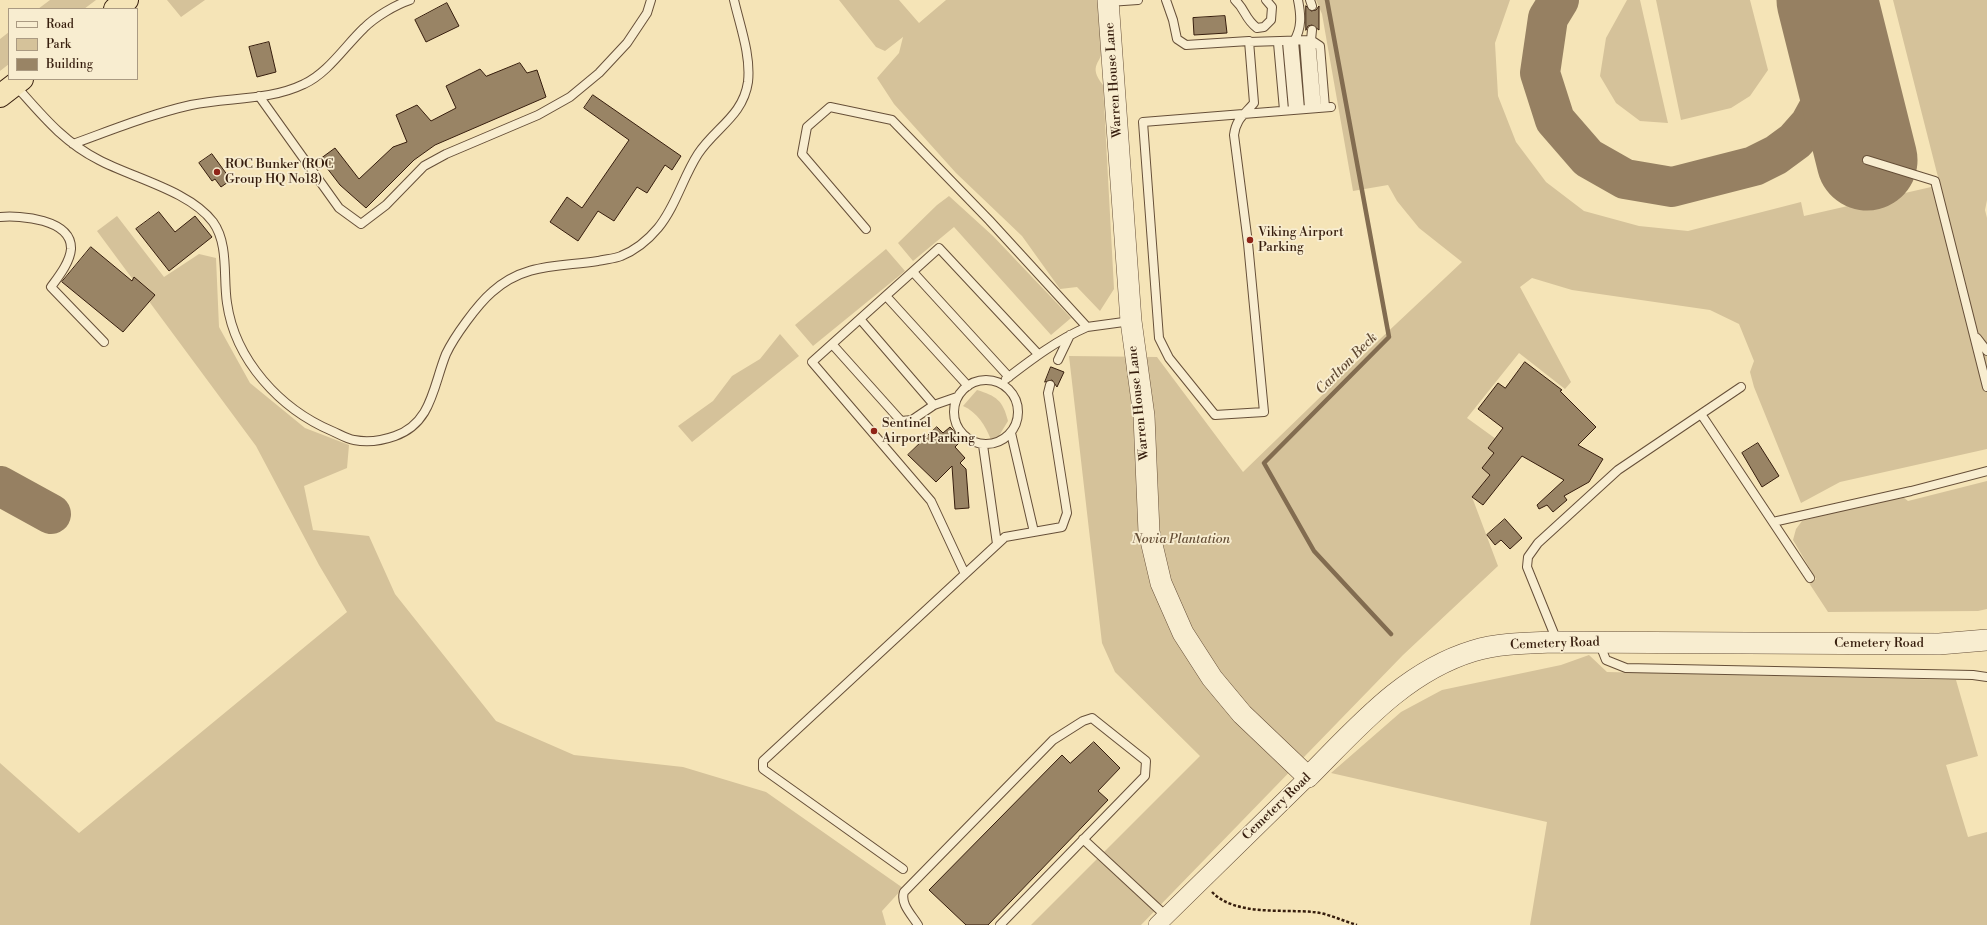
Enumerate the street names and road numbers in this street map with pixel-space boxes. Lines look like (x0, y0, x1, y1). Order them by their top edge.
street label: Warren House Lane (1102, 22, 1126, 138)
street label: Warren House Lane (1125, 345, 1153, 461)
street label: Cemetery Road (1510, 635, 1600, 653)
street label: Cemetery Road (1834, 636, 1924, 652)
street label: Cemetery Road (1239, 770, 1315, 844)

